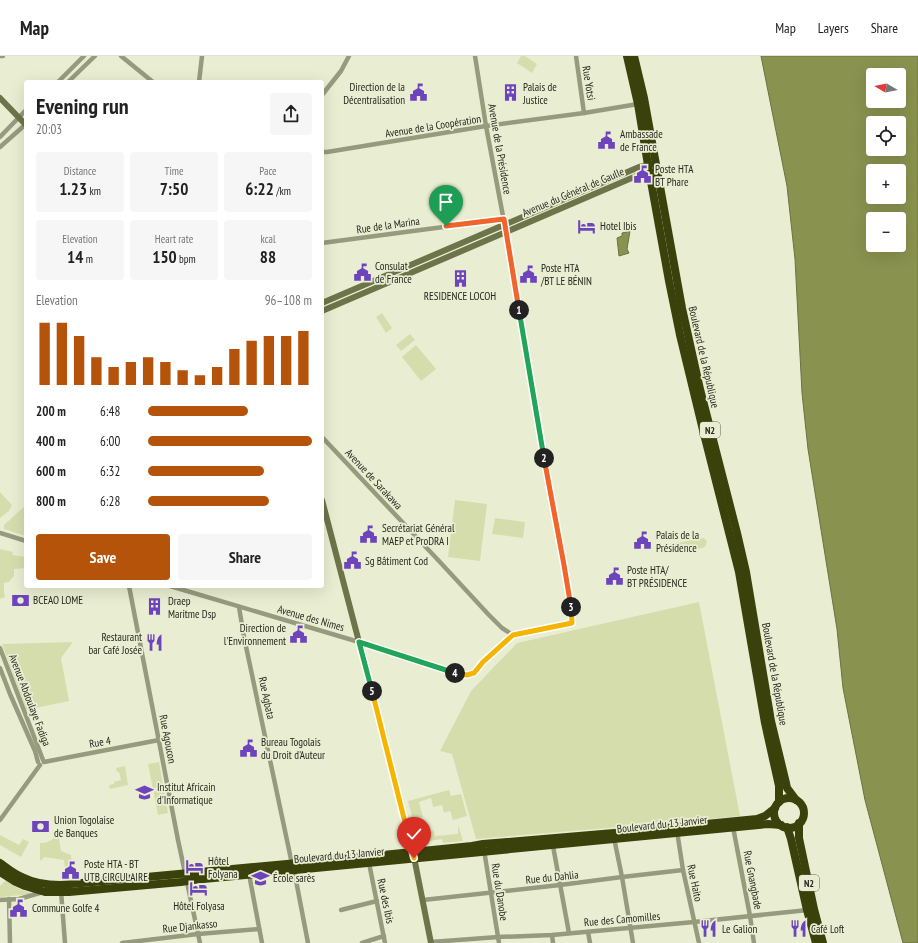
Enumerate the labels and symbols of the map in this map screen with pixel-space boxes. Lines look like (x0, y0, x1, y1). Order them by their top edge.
street label: Rue Yotsi (579, 65, 599, 101)
north arrow (866, 68, 906, 108)
place label: Direction de la Décentralisation (343, 80, 405, 107)
place label: Palais de Justice (522, 80, 557, 107)
public building icon: Direction de la Décentralisation (408, 83, 428, 103)
building icon: Palais de Justice (500, 83, 520, 103)
street label: Avenue de la Présidence (485, 103, 515, 196)
street label: Avenue de la Coopération (384, 111, 482, 141)
place label: Ambassade de France (620, 127, 663, 154)
public building icon: Ambassade de France (597, 130, 617, 150)
place label: Poste HTA BT Phare (655, 162, 694, 189)
street label: Avenue du Général de Gaulle (520, 164, 627, 220)
public building icon: Poste HTA BT Phare (632, 165, 652, 185)
pin (429, 185, 463, 226)
street label: Rue de la Marina (355, 214, 421, 236)
hotel icon: Hotel Ibis (577, 216, 597, 236)
place label: Hotel Ibis (600, 219, 637, 233)
place label: Consulat de France (375, 259, 412, 286)
place label: Poste HTA /BT LE BÉNIN (540, 261, 592, 288)
public building icon: Consulat de France (352, 262, 372, 282)
public building icon: Poste HTA /BT LE BÉNIN (518, 264, 538, 284)
building icon: RESIDENCE LOCOH (450, 268, 470, 288)
place label: RESIDENCE LOCOH (424, 289, 496, 303)
pin: 1 (509, 300, 529, 320)
street label: Boulevard de la République (685, 305, 723, 410)
road number: N2 (700, 422, 720, 438)
street label: Avenue de Sarakawa (342, 446, 406, 512)
pin: 2 (534, 448, 554, 468)
place label: Secrétariat Général MAEP et ProDRA I (382, 521, 455, 548)
public building icon: Secrétariat Général MAEP et ProDRA I (359, 524, 379, 544)
place label: Palais de la Présidence (656, 528, 699, 555)
public building icon: Palais de la Présidence (633, 531, 653, 551)
public building icon: Sg Bâtiment Cod (342, 551, 362, 571)
place label: Sg Bâtiment Cod (365, 554, 428, 568)
place label: Poste HTA/ BT PRÉSIDENCE (627, 563, 687, 590)
public building icon: Poste HTA/ BT PRÉSIDENCE (604, 566, 624, 586)
bank icon: BCEAO LOME (10, 590, 30, 610)
place label: BCEAO LOME (33, 593, 83, 607)
place label: Draep Maritme Dsp (168, 594, 216, 621)
building icon: Draep Maritme Dsp (145, 597, 165, 617)
pin: 3 (561, 597, 581, 617)
street label: Avenue des Nimes (276, 602, 346, 634)
place label: Direction de l'Environnement (224, 621, 286, 648)
street label: Boulevard de la République (759, 622, 791, 727)
public building icon: Direction de l'Environnement (289, 624, 309, 644)
place label: Restaurant bar Café Josée (88, 630, 142, 657)
restaurant icon: Restaurant bar Café Josée (145, 633, 165, 653)
street label: Avenue Abdoulaye Fadiga (6, 652, 54, 748)
pin: 4 (445, 663, 465, 683)
street label: Rue Agbata (256, 675, 278, 721)
pin: 5 (362, 681, 382, 701)
street label: Rue Agoucon (156, 713, 180, 765)
street label: Rue 4 (88, 733, 112, 751)
place label: Bureau Togolais du Droit d'Auteur (261, 735, 325, 762)
public building icon: Bureau Togolais du Droit d'Auteur (238, 738, 258, 758)
place label: Institut Africain d'Informatique (157, 780, 216, 807)
school or university icon: Institut Africain d'Informatique (134, 783, 154, 803)
street label: Boulevard du 13 Janvier (616, 812, 708, 836)
place label: Union Togolaise de Banques (54, 813, 115, 840)
bank icon: Union Togolaise de Banques (31, 816, 51, 836)
pin (397, 817, 431, 858)
street label: Boulevard du 13 Janvier (293, 844, 385, 866)
street label: Rue Gnangbade (740, 849, 766, 911)
place label: Hôtel Folyana (208, 854, 238, 881)
place label: Poste HTA - BT UTB CIRCULAIRE (84, 857, 148, 884)
hotel icon: Hôtel Folyana (185, 857, 205, 877)
public building icon: Poste HTA - BT UTB CIRCULAIRE (61, 860, 81, 880)
street label: Rue du Danobe (489, 862, 512, 922)
street label: Rue Haito (684, 863, 706, 903)
street label: Rue du Dahlia (525, 867, 579, 887)
school or university icon: École sarès (250, 868, 270, 888)
place label: École sarès (273, 871, 315, 885)
road number: N2 (799, 875, 819, 891)
street label: Rue des Ibis (374, 877, 398, 925)
hotel icon: Hôtel Folyasa (189, 878, 209, 898)
public building icon: Commune Golfe 4 (9, 898, 29, 918)
place label: Hôtel Folyasa (173, 899, 225, 913)
place label: Commune Golfe 4 (32, 901, 100, 915)
street label: Rue des Camomilles (583, 909, 661, 929)
street label: Rue Djankasso (162, 916, 218, 936)
restaurant icon: Le Galion (699, 919, 719, 939)
restaurant icon: Café Loft (788, 919, 808, 939)
place label: Le Galion (722, 922, 757, 936)
place label: Café Loft (811, 922, 844, 936)

